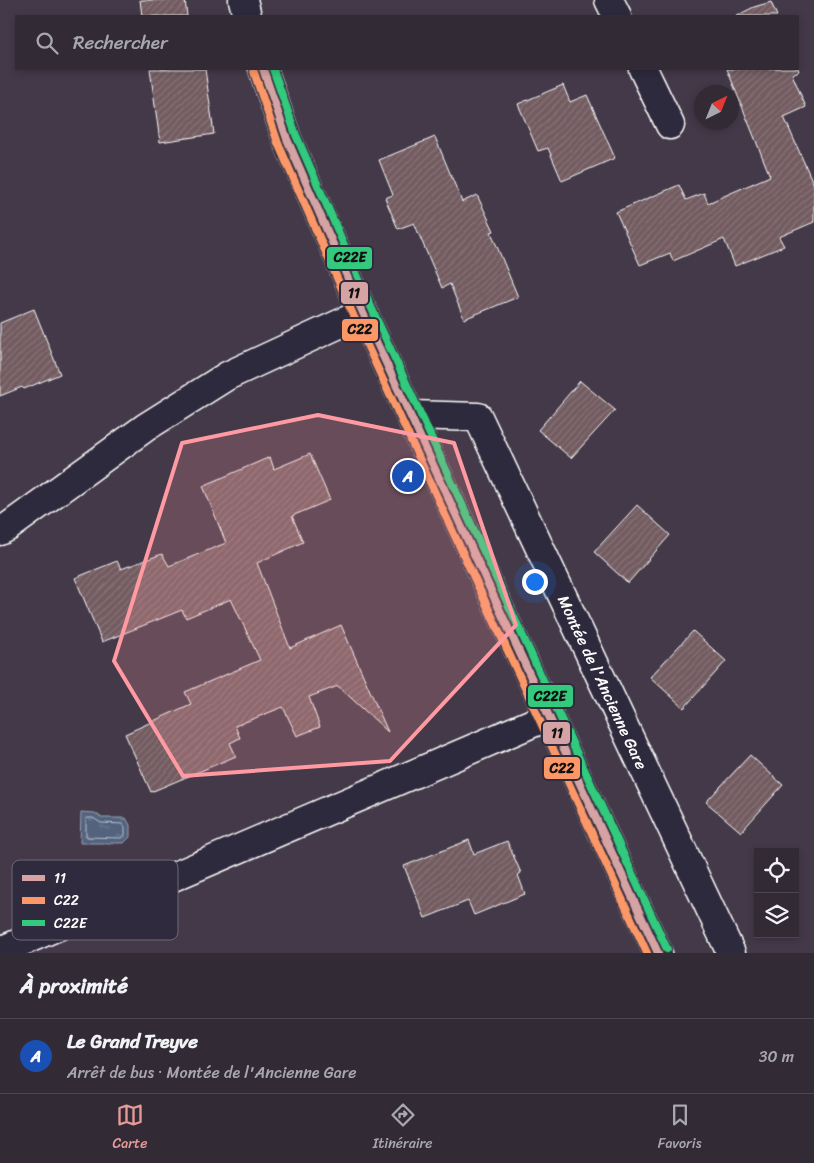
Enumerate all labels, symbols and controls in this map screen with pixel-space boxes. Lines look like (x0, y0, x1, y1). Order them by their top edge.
search box (15, 15, 799, 70)
text: Rechercher (73, 26, 168, 59)
icon: search (33, 29, 61, 57)
north arrow (694, 85, 739, 130)
text: C22E (333, 245, 368, 270)
line badge: C22E (326, 246, 373, 270)
line badge: 11 (340, 281, 369, 305)
text: 11 (348, 281, 360, 306)
text: C22 (347, 317, 373, 342)
line badge: C22 (341, 318, 379, 342)
pin: A (392, 457, 424, 495)
your location (522, 569, 548, 595)
street label: Montée de l'Ancienne Gare (549, 590, 656, 774)
line badge: C22E (527, 684, 574, 708)
text: C22E (533, 684, 568, 709)
line badge: 11 (542, 721, 571, 745)
text: 11 (551, 721, 563, 746)
line badge: C22 (543, 756, 581, 780)
text: C22 (549, 756, 575, 781)
map controls (754, 848, 799, 938)
button: locate (754, 848, 799, 893)
legend (12, 860, 178, 940)
text: 11 (54, 866, 66, 891)
text: C22 (54, 888, 79, 913)
button: layers (754, 893, 799, 938)
text: C22E (54, 911, 88, 936)
text: À proximité (20, 967, 128, 1005)
text: Le Grand Treyve (67, 1025, 198, 1058)
text: A (31, 1042, 41, 1071)
text: 30 m (759, 1042, 794, 1071)
text: Arrêt de bus · Montée de l'Ancienne Gare (67, 1058, 356, 1087)
tab: Carte (113, 1101, 147, 1156)
tab: Itinéraire (373, 1101, 433, 1156)
tab: Favoris (658, 1101, 701, 1156)

